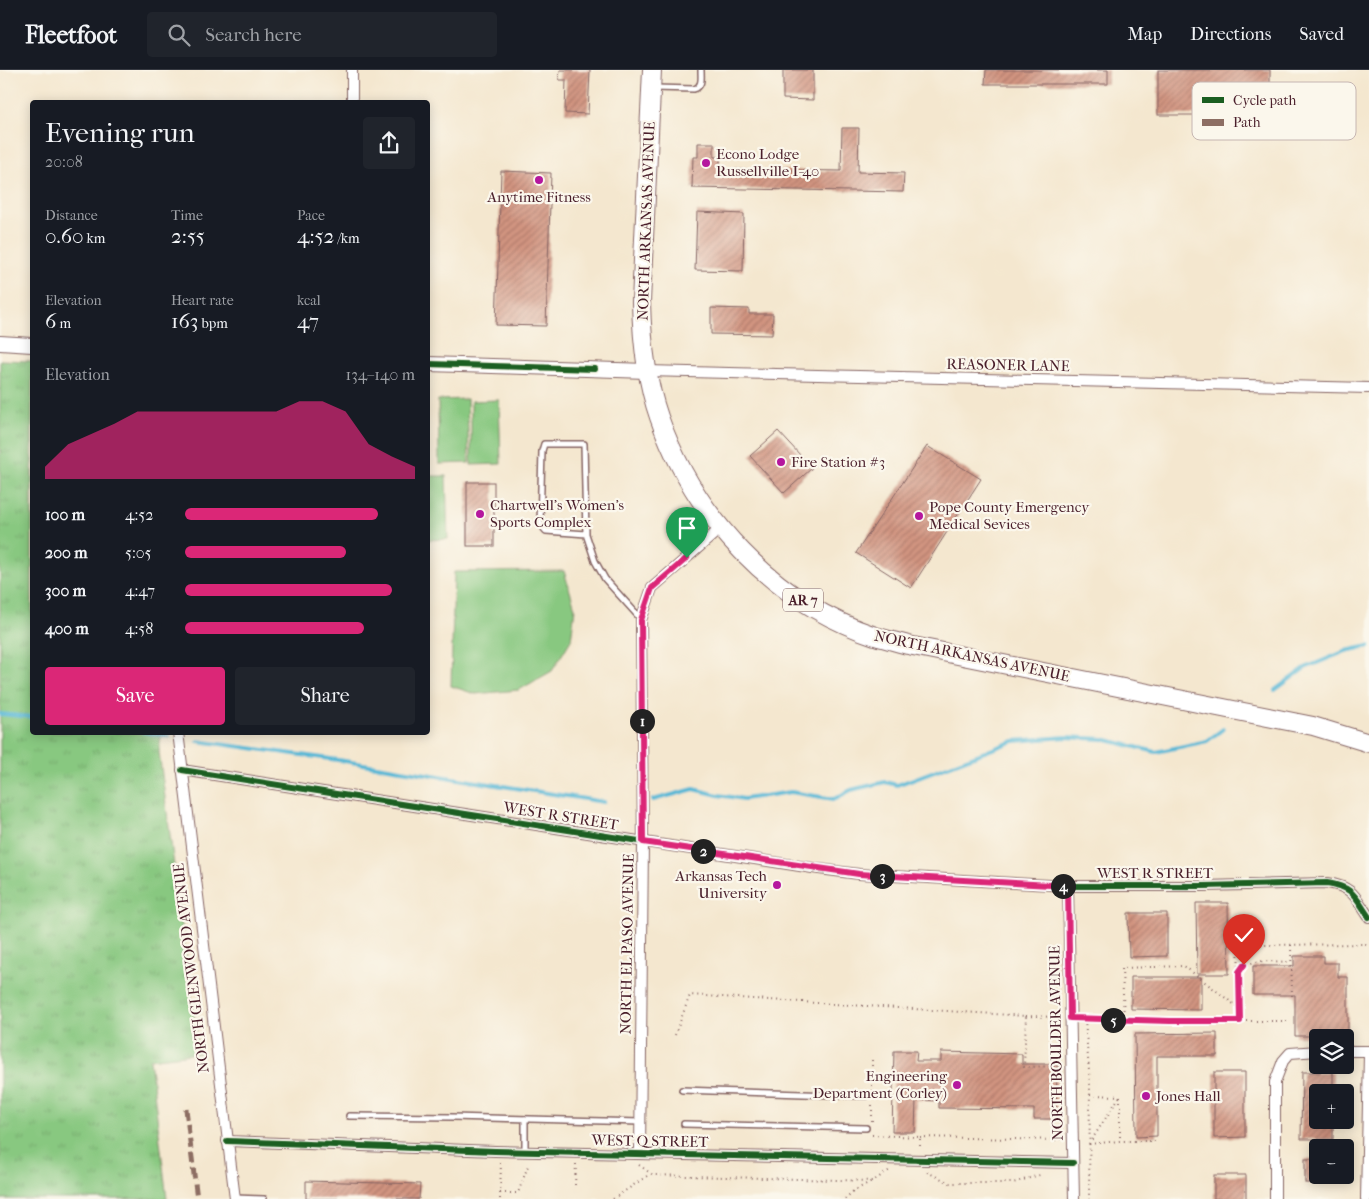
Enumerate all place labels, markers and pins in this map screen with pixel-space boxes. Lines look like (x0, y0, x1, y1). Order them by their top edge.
place label: Econo Lodge Russellville I-40 (716, 145, 819, 180)
marker: Econo Lodge Russellville I-40 (700, 157, 712, 169)
marker: Anytime Fitness (533, 174, 545, 186)
place label: Anytime Fitness (486, 188, 591, 206)
place label: Fire Station #3 (791, 453, 885, 471)
marker: Fire Station #3 (775, 456, 787, 468)
place label: Chartwell's Women's Sports Complex (490, 496, 624, 531)
place label: Pope County Emergency Medical Sevices (929, 498, 1090, 533)
pin (666, 507, 708, 558)
marker: Chartwell's Women's Sports Complex (474, 508, 486, 520)
marker: Pope County Emergency Medical Sevices (913, 510, 925, 522)
pin: 1 (630, 708, 654, 734)
pin: 2 (690, 838, 716, 864)
pin: 3 (870, 864, 894, 888)
place label: Arkansas Tech University (674, 867, 768, 902)
pin: 4 (1050, 874, 1076, 898)
marker: Arkansas Tech University (771, 879, 783, 891)
pin (1223, 914, 1265, 965)
pin: 5 (1100, 1008, 1126, 1032)
place label: Engineering Department (Corley) (813, 1067, 948, 1102)
marker: Engineering Department (Corley) (951, 1079, 963, 1091)
place label: Jones Hall (1155, 1087, 1221, 1105)
marker: Jones Hall (1140, 1090, 1152, 1102)

